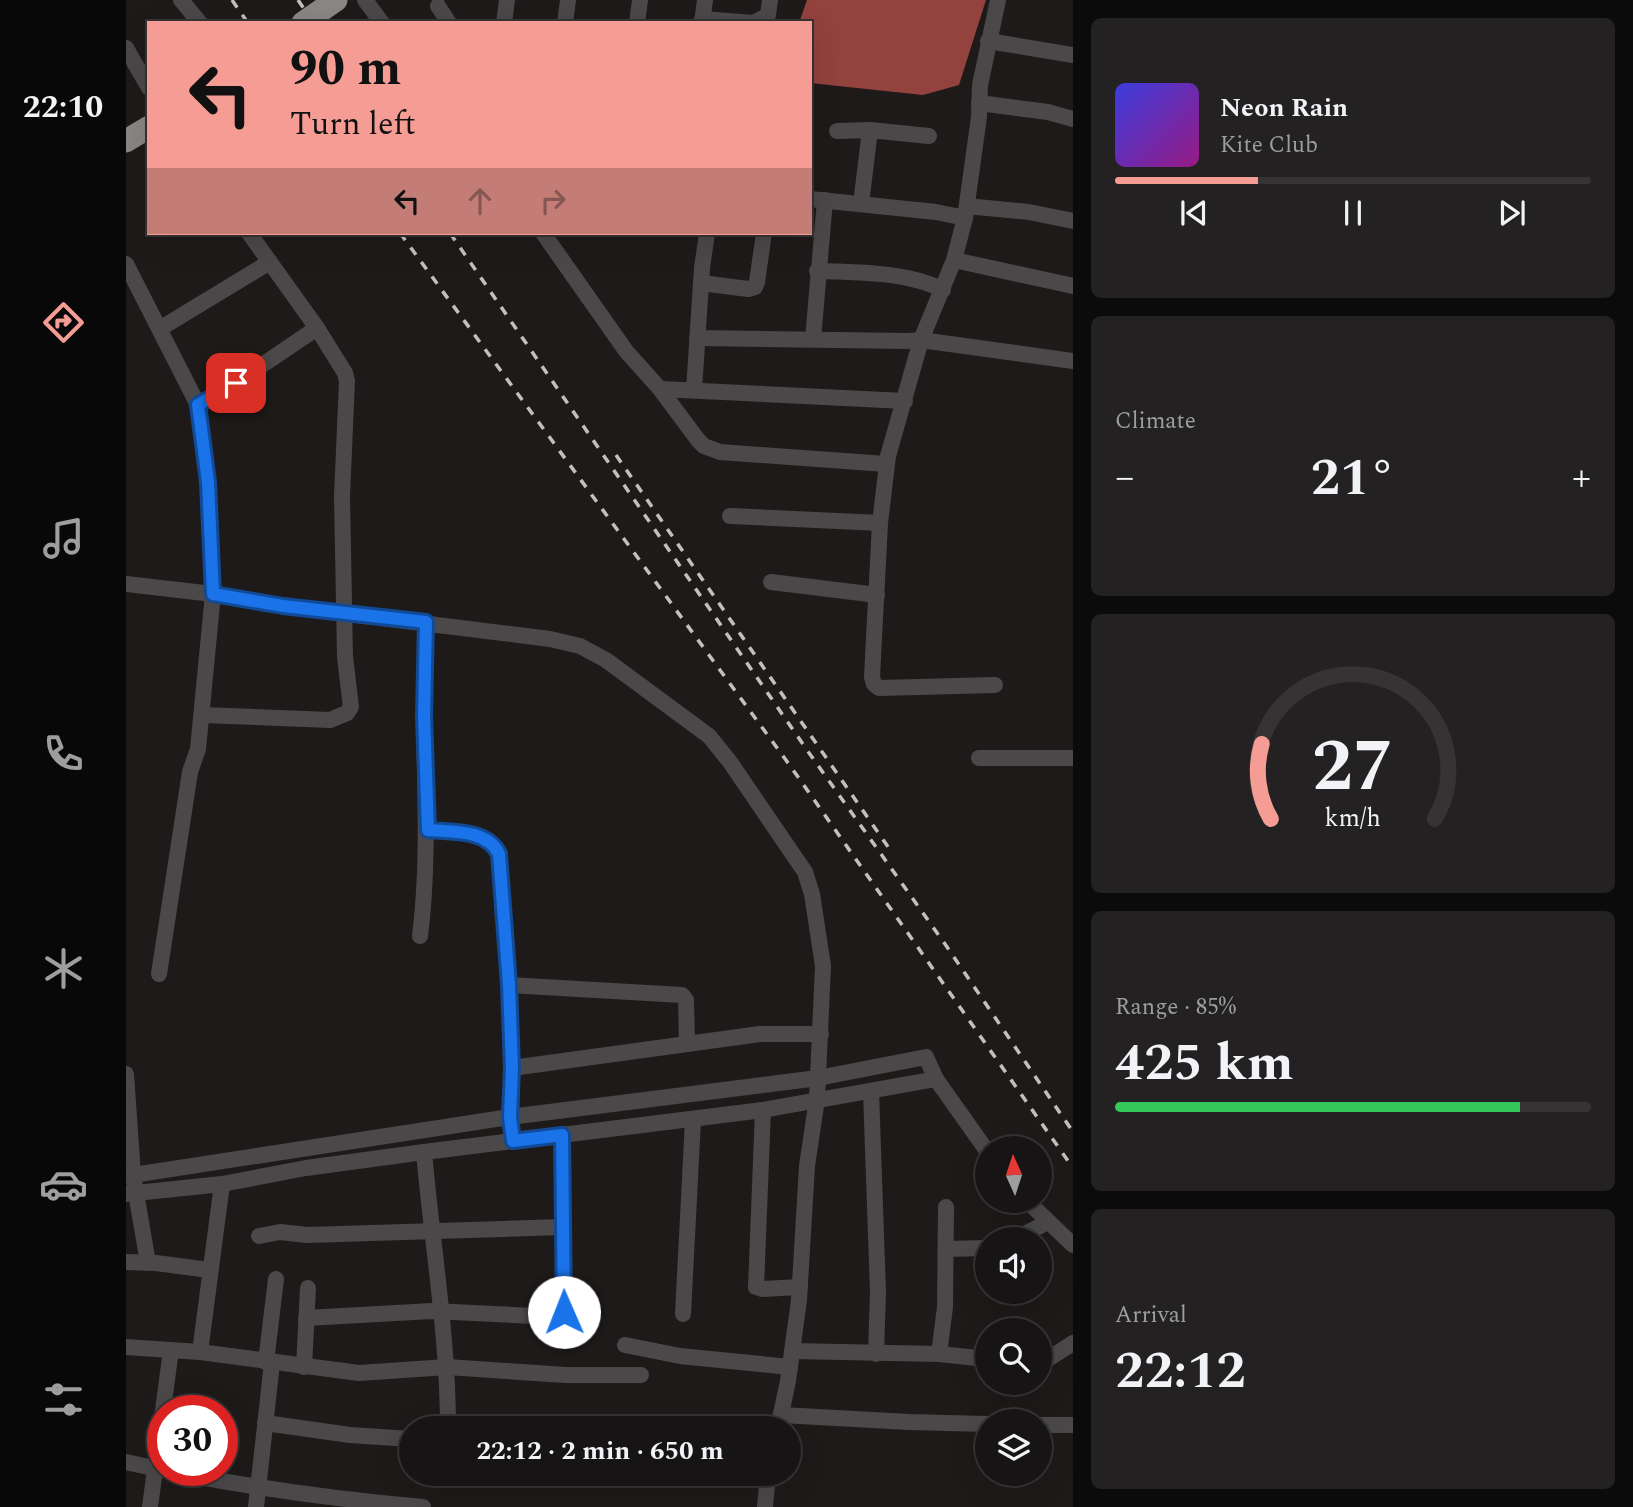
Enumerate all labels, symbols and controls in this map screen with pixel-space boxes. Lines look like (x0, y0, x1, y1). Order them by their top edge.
text: 90 m (290, 32, 401, 107)
icon: left (175, 49, 266, 140)
text: 22:10 (23, 83, 103, 132)
text: Neon Rain (1220, 88, 1348, 128)
text: Turn left (290, 100, 416, 149)
text: Kite Club (1220, 128, 1318, 163)
icon: left (388, 182, 426, 220)
icon: ahead (461, 182, 499, 220)
icon: right (534, 182, 572, 220)
icon: previous (1175, 194, 1213, 232)
icon: pause (1334, 194, 1372, 232)
icon: next (1493, 194, 1531, 232)
icon: directions (39, 298, 88, 347)
pin (206, 353, 266, 413)
icon: arrive (217, 364, 255, 402)
text: Climate (1115, 404, 1196, 439)
text: 21° (1311, 439, 1395, 518)
text: − (1115, 449, 1134, 507)
text: + (1572, 449, 1591, 507)
icon: music (39, 514, 88, 563)
text: 27 (1312, 713, 1394, 824)
icon: phone (39, 729, 88, 778)
text: km/h (1325, 800, 1381, 838)
icon: climate (39, 944, 88, 993)
text: Range · 85% (1115, 990, 1236, 1025)
text: 425 km (1115, 1024, 1294, 1103)
north arrow (975, 1136, 1052, 1213)
map controls (975, 1136, 1052, 1486)
icon: car (39, 1160, 88, 1209)
button: sound (975, 1227, 1052, 1304)
position arrow (527, 1275, 601, 1349)
text: Arrival (1115, 1298, 1187, 1333)
button: search (975, 1318, 1052, 1395)
text: 22:12 (1115, 1332, 1246, 1411)
icon: filters (39, 1375, 88, 1424)
speed limit sign: 30 (147, 1395, 238, 1486)
button: layers (975, 1409, 1052, 1486)
text: 22:12 · 2 min · 650 m (476, 1431, 724, 1471)

